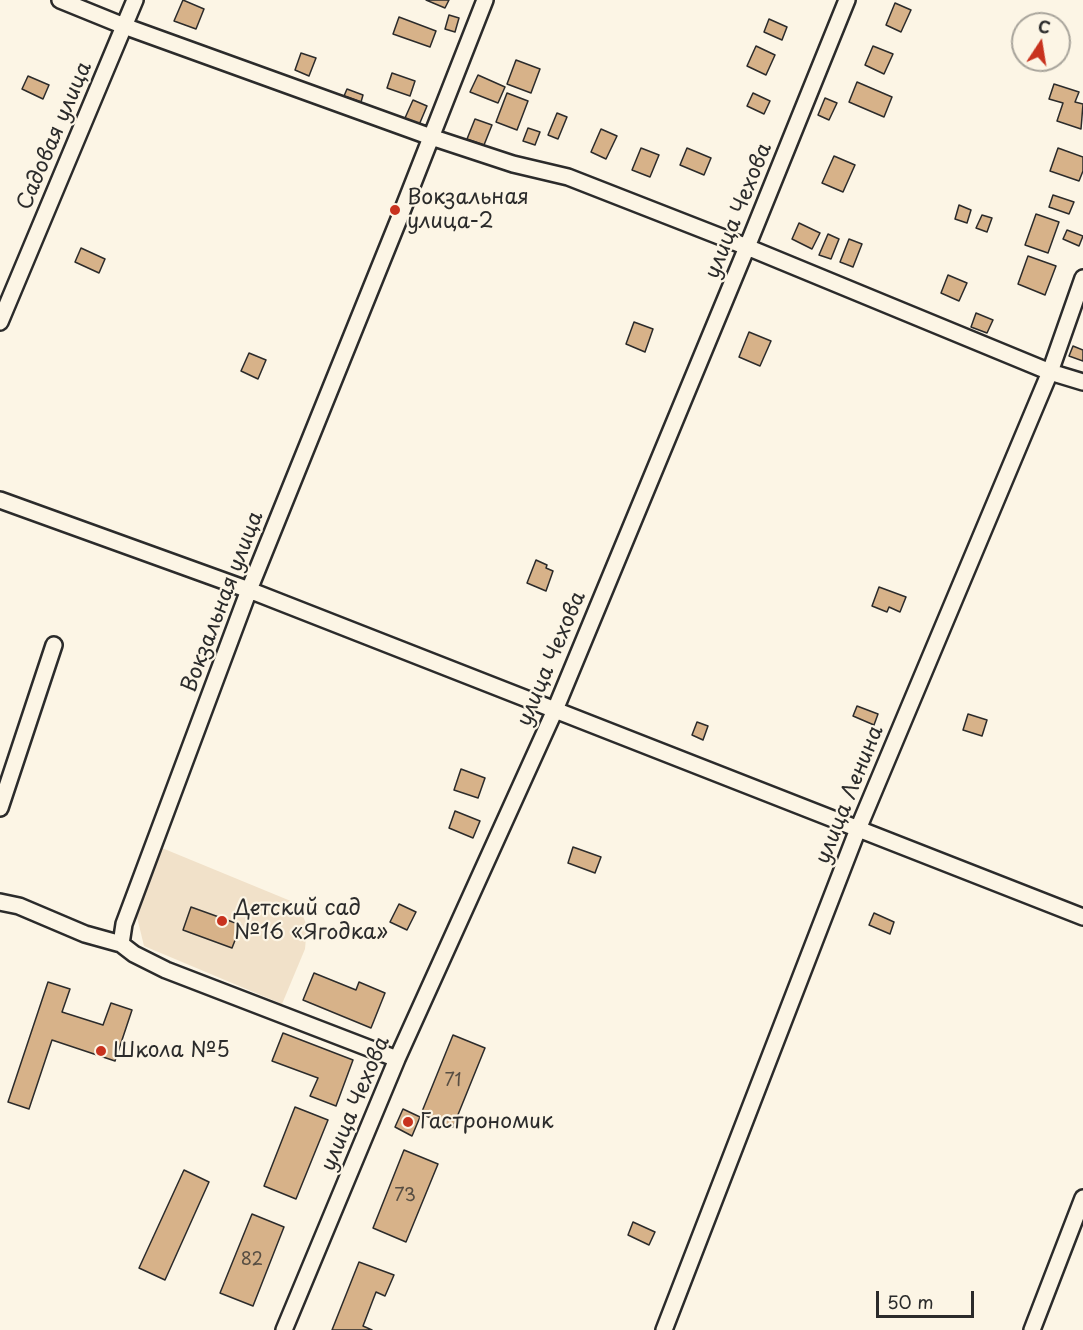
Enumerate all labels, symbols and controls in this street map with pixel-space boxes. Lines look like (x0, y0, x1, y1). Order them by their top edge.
north arrow (1011, 12, 1071, 72)
text: С (1036, 13, 1053, 39)
street label: Садовая улица (12, 58, 98, 214)
street label: улица Чехова (700, 140, 778, 282)
place label: Вокзальная улица-2 (407, 185, 529, 235)
marker: Вокзальная улица-2 (388, 203, 402, 217)
street label: Вокзальная улица (177, 508, 269, 696)
street label: улица Чехова (512, 588, 592, 730)
street label: улица Ленина (811, 722, 889, 868)
place label: Детский сад №16 «Ягодка» (234, 896, 388, 946)
marker: Детский сад №16 «Ягодка» (215, 914, 229, 928)
street label: улица Чехова (316, 1033, 396, 1175)
place label: Школа №5 (113, 1038, 230, 1064)
marker: Школа №5 (94, 1044, 108, 1058)
house number: 71 (445, 1070, 461, 1092)
place label: Гастрономик (420, 1109, 553, 1135)
marker: Гастрономик (401, 1115, 415, 1129)
house number: 73 (394, 1185, 416, 1207)
house number: 82 (241, 1249, 263, 1271)
scale bar (879, 1279, 976, 1317)
text: 50 m (887, 1288, 934, 1315)

